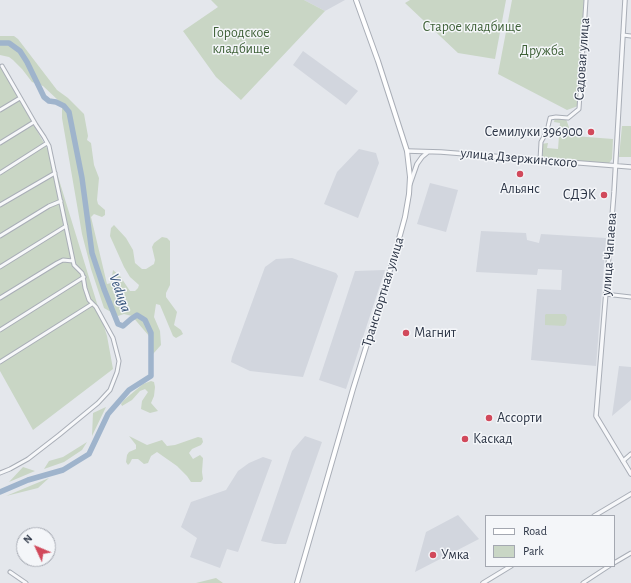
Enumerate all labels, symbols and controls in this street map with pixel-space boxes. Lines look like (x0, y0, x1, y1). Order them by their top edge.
street label: Садовая улица (571, 17, 593, 101)
park label: Старое кладбище (423, 19, 521, 35)
park label: Городское кладбище (212, 25, 270, 58)
park label: Дружба (520, 43, 564, 59)
place label: Семилуки 396900 (484, 124, 583, 140)
marker: Семилуки 396900 (586, 127, 596, 137)
street label: улица Дзержинского (460, 145, 578, 171)
marker: Альянс (515, 169, 525, 179)
place label: Альянс (500, 181, 540, 197)
place label: СДЭК (563, 187, 596, 203)
marker: СДЭК (599, 190, 609, 200)
street label: улица Чапаева (598, 212, 620, 296)
street label: Транспортная улица (358, 235, 408, 349)
water label: Veduga (105, 271, 135, 315)
place label: Магнит (414, 325, 456, 341)
marker: Магнит (401, 328, 411, 338)
place label: Ассорти (497, 410, 543, 426)
marker: Ассорти (484, 413, 494, 423)
place label: Каскад (473, 431, 513, 447)
marker: Каскад (460, 434, 470, 444)
legend (485, 515, 615, 567)
text: Road (523, 525, 547, 537)
north arrow (16, 527, 56, 567)
text: N (21, 532, 34, 546)
text: Park (523, 545, 544, 557)
place label: Умка (441, 547, 469, 563)
marker: Умка (428, 550, 438, 560)

